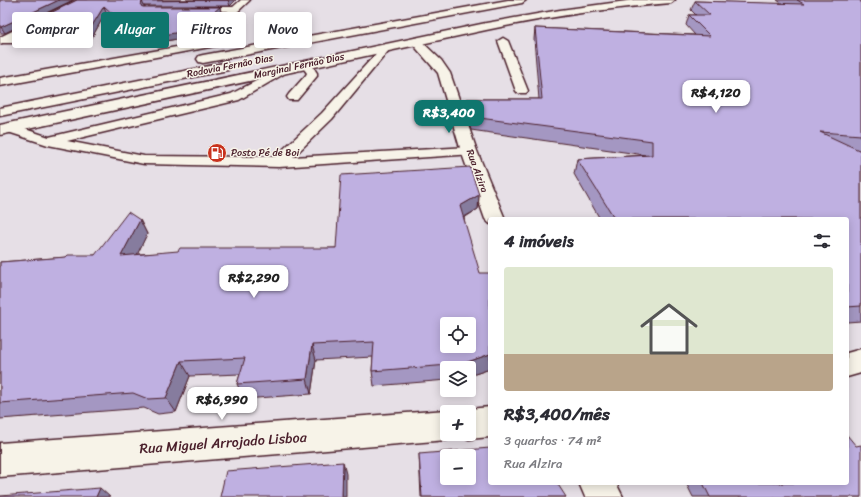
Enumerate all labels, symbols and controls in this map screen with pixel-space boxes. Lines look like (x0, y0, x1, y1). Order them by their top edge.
chip: Comprar (12, 12, 93, 48)
chip: Alugar (101, 12, 169, 48)
chip: Filtros (177, 12, 246, 48)
chip: Novo (254, 12, 312, 48)
street label: Marginal Fernão Dias (252, 48, 346, 84)
street label: Rodovia Fernão Dias (185, 49, 275, 83)
pin: R$4,120 (679, 80, 753, 114)
text: R$4,120 (691, 81, 741, 104)
pin: R$3,400 (412, 100, 486, 134)
text: R$3,400 (423, 101, 475, 124)
fuel station icon: Posto Pé de Boi (206, 142, 228, 164)
place label: Posto Pé de Boi (231, 144, 301, 162)
street label: Rua Alzira (461, 147, 493, 195)
text: 4 imóveis (504, 226, 574, 256)
icon: filters (811, 230, 833, 252)
pin: R$2,290 (217, 265, 291, 299)
text: R$2,290 (228, 266, 280, 289)
icon: home (633, 293, 705, 365)
map controls (440, 317, 476, 485)
button: locate (440, 317, 476, 353)
button: layers (440, 361, 476, 397)
pin: R$6,990 (185, 387, 259, 421)
text: R$6,990 (196, 388, 248, 411)
text: R$3,400/mês (504, 399, 610, 429)
button: + (440, 405, 476, 441)
street label: Rua Miguel Arrojado Lisboa (139, 425, 308, 461)
text: 3 quartos · 74 m² (504, 429, 602, 452)
button: − (440, 449, 476, 485)
text: Rua Alzira (504, 452, 563, 475)

